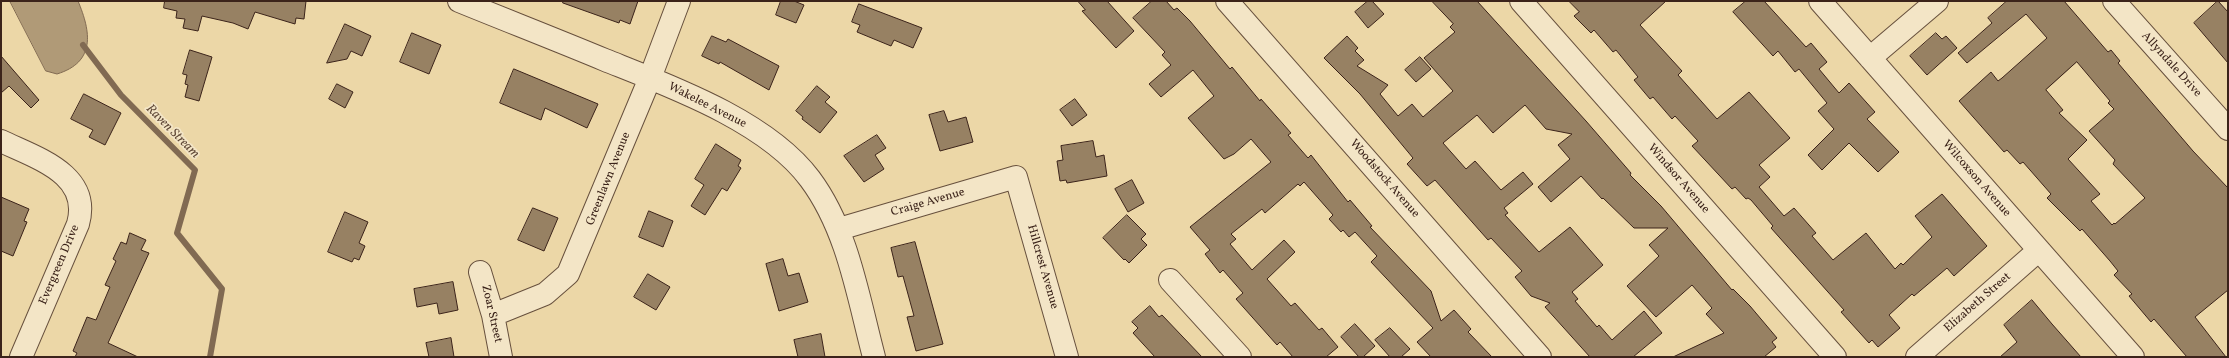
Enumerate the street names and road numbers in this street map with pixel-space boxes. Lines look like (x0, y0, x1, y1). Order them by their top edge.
street label: Allyndale Drive (2138, 29, 2204, 101)
street label: Wakelee Avenue (665, 80, 749, 132)
street label: Greenlawn Avenue (584, 130, 634, 228)
street label: Woodstock Avenue (1346, 137, 1422, 221)
street label: Wilcoxson Avenue (1939, 138, 2013, 220)
street label: Windsor Avenue (1644, 141, 1712, 217)
street label: Craige Avenue (890, 186, 966, 220)
street label: Evergreen Drive (37, 223, 83, 307)
street label: Hillcrest Avenue (1023, 223, 1061, 311)
street label: Elizabeth Street (1942, 270, 2014, 336)
street label: Zoar Street (477, 284, 505, 344)

